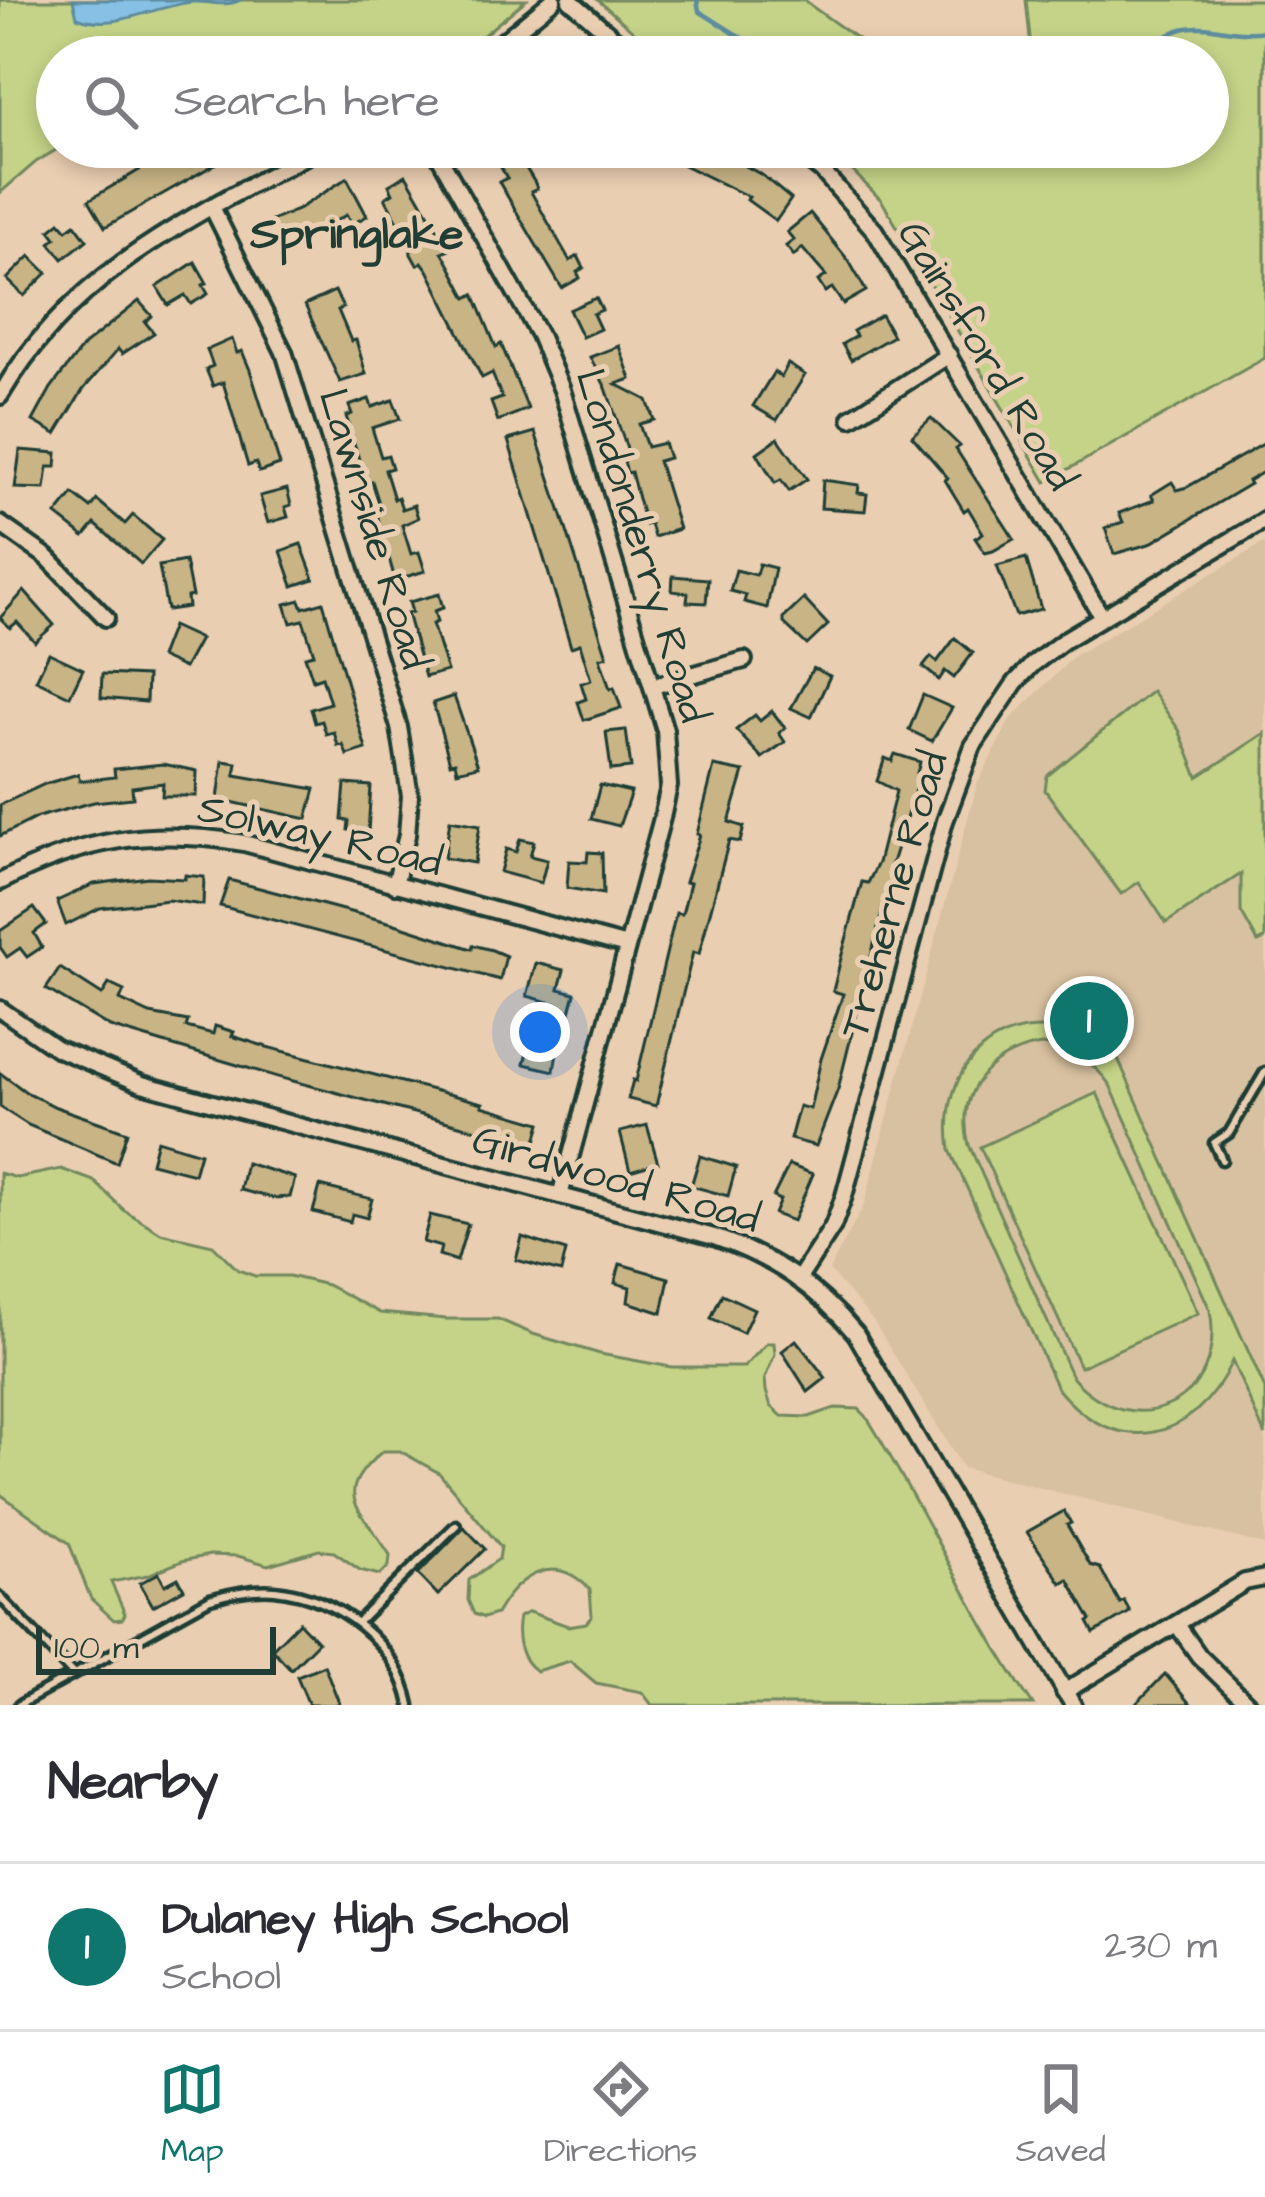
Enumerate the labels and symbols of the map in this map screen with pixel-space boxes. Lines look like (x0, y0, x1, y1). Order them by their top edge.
district label: Springlake (249, 204, 464, 267)
street label: Gainsford Road (882, 210, 1090, 502)
street label: Londonderry Road (559, 362, 722, 730)
street label: Lawnside Road (303, 382, 443, 676)
street label: Treherne Road (826, 745, 964, 1045)
street label: Solway Road (192, 780, 448, 893)
pin: 1 (1050, 976, 1128, 1066)
your location (510, 1002, 570, 1062)
street label: Girdwood Road (466, 1111, 766, 1249)
scale bar (36, 1621, 276, 1674)

